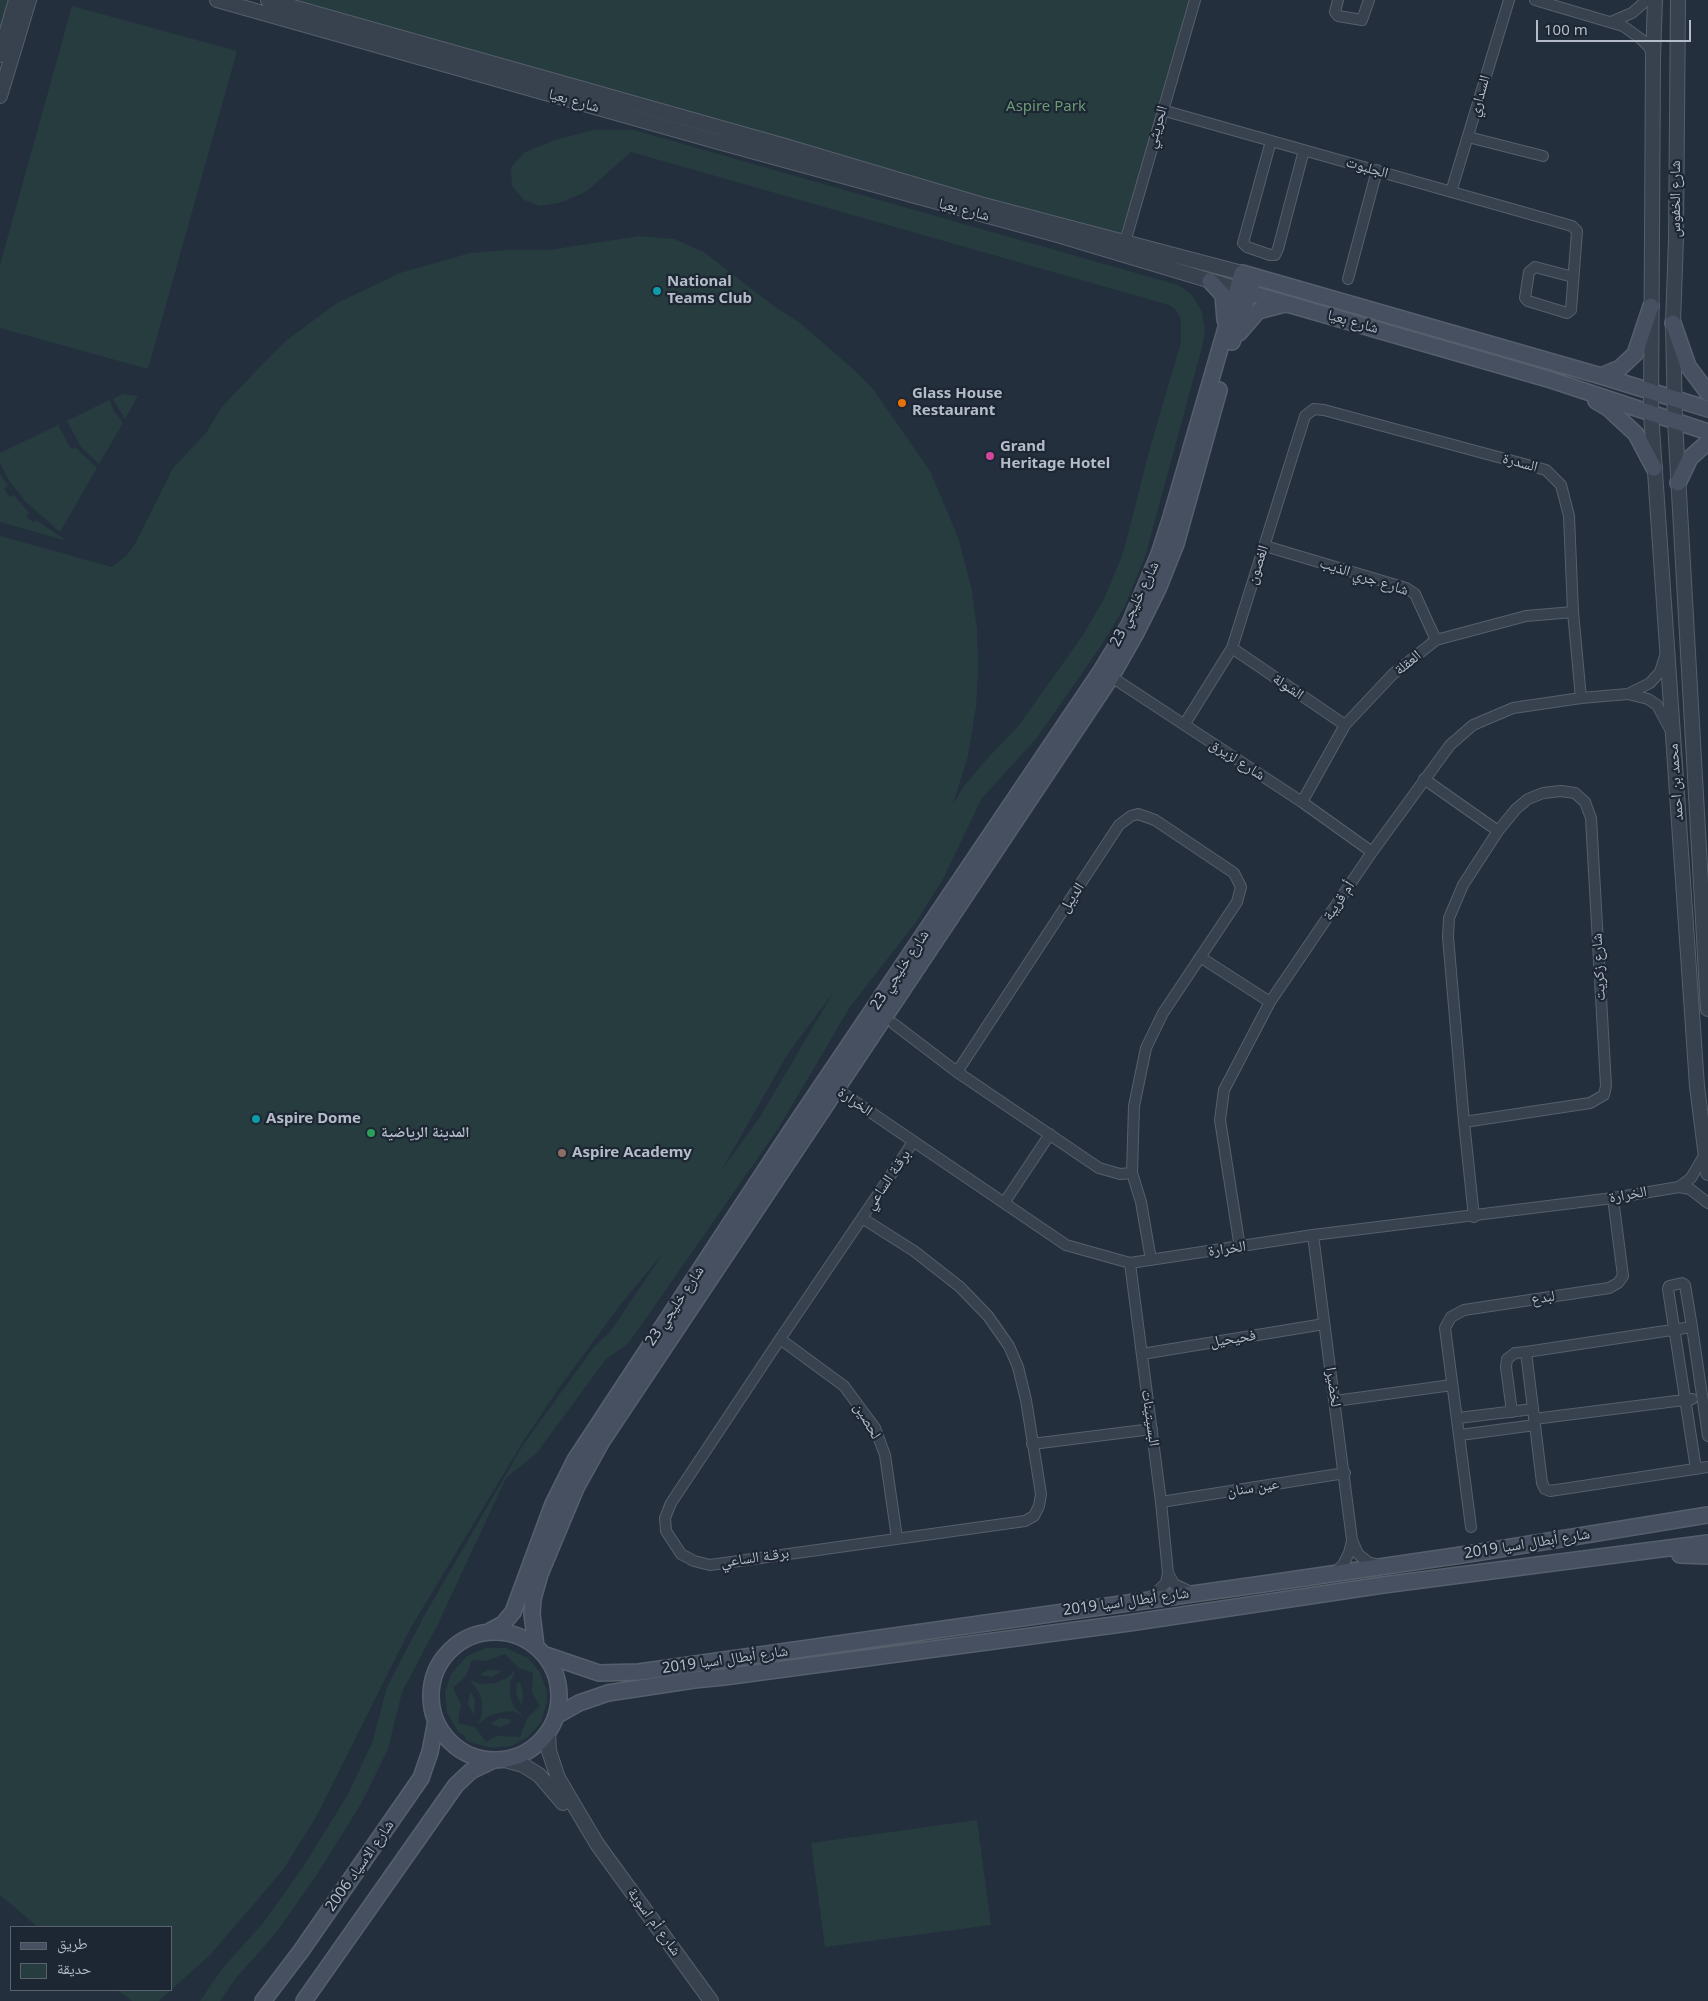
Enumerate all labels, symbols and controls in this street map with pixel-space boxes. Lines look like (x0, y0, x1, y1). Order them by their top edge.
scale bar (1538, 10, 1693, 42)
text: 100 m (1544, 19, 1588, 39)
street label: السداري (1466, 73, 1494, 119)
street label: شارع بعيا (547, 85, 601, 117)
park label: Aspire Park (1006, 98, 1086, 116)
street label: الحريثي (1142, 104, 1172, 150)
street label: الجلبوت (1344, 153, 1390, 183)
street label: شارع الخفوس (1667, 160, 1685, 238)
street label: شارع بعيا (937, 195, 991, 225)
place label: National Teams Club (667, 273, 752, 308)
marker: National Teams Club (651, 285, 663, 297)
street label: شارع بعيا (1326, 306, 1380, 338)
place label: Glass House Restaurant (912, 385, 1002, 420)
marker: Glass House Restaurant (896, 397, 908, 409)
place label: Grand Heritage Hotel (1000, 438, 1110, 473)
marker: Grand Heritage Hotel (984, 450, 996, 462)
street label: السدرة (1500, 450, 1540, 476)
street label: الغصون (1243, 543, 1273, 587)
street label: شارع جري الذيب (1317, 554, 1411, 600)
street label: شارع خليجي 23 (1107, 559, 1163, 649)
street label: العقلة (1391, 647, 1425, 679)
street label: الشولة (1269, 670, 1307, 704)
street label: شارع لزيرق (1206, 735, 1268, 785)
street label: محمد بن احمد (1664, 743, 1688, 821)
street label: أم قريبة (1319, 878, 1359, 924)
street label: الديبل (1056, 880, 1088, 916)
street label: شارع خليجي 23 (867, 927, 933, 1013)
street label: شارع زكريت (1588, 933, 1610, 1001)
street label: الخرارة (834, 1084, 876, 1120)
place label: Aspire Dome (266, 1110, 361, 1128)
marker: Aspire Dome (250, 1113, 262, 1125)
place label: المدينة الرياضية (381, 1124, 470, 1142)
marker: المدينة الرياضية (365, 1127, 377, 1139)
place label: Aspire Academy (572, 1144, 692, 1162)
street label: برقـة الساعي (861, 1146, 915, 1214)
marker: Aspire Academy (556, 1147, 568, 1159)
street label: الخرارة (1608, 1183, 1648, 1207)
street label: الخرارة (1207, 1237, 1247, 1261)
street label: شارع خليجي 23 (642, 1263, 708, 1349)
street label: لبدع (1530, 1287, 1556, 1309)
street label: فحيحيل (1209, 1327, 1257, 1351)
street label: لخضيرا (1321, 1366, 1345, 1408)
street label: البسيتينات (1137, 1389, 1163, 1447)
street label: لحصين (849, 1400, 885, 1442)
street label: عين سنان (1226, 1475, 1280, 1501)
street label: شارع أبطال اسيا 2019 (1463, 1525, 1591, 1563)
street label: برقـة الساعي (720, 1544, 790, 1572)
street label: شارع أبطال اسيا 2019 (1062, 1584, 1190, 1620)
street label: شارع أبطال اسيا 2019 (661, 1642, 789, 1678)
street label: شارع الاسياد 2006 (322, 1817, 398, 1915)
street label: شارع أم اسوية (623, 1885, 685, 1959)
legend (10, 1926, 172, 1991)
text: طريق (57, 1933, 88, 1953)
text: حديقة (57, 1958, 91, 1978)

